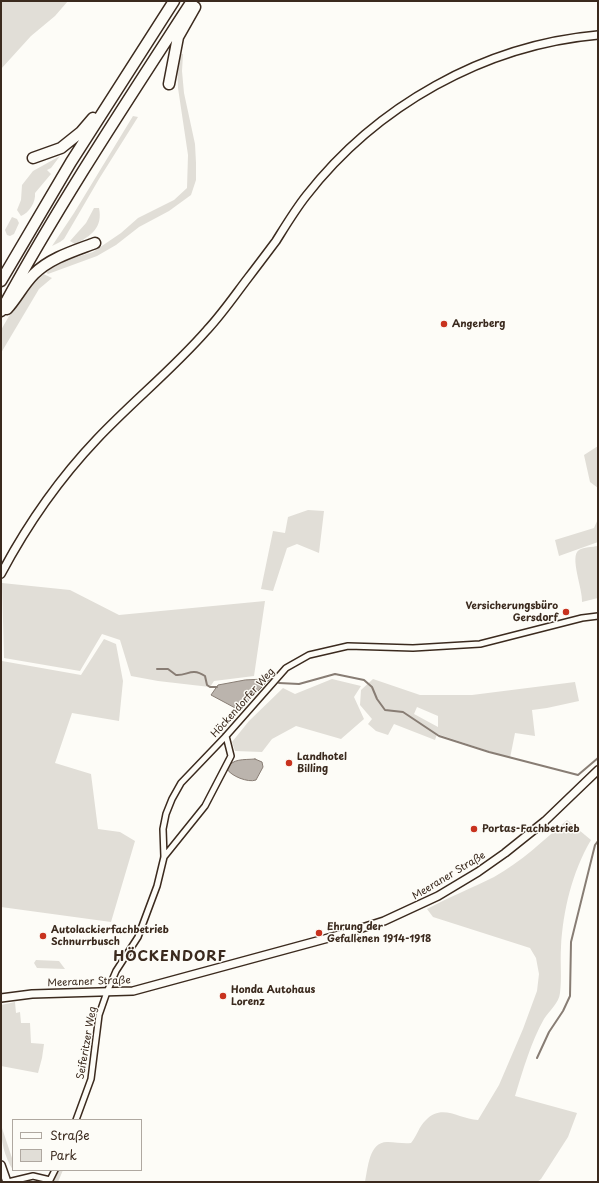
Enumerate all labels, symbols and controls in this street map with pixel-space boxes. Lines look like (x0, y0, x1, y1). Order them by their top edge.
place label: Angerberg (452, 318, 505, 330)
marker: Angerberg (439, 319, 449, 329)
place label: Versicherungsbüro Gersdorf (466, 600, 558, 624)
marker: Versicherungsbüro Gersdorf (561, 607, 571, 617)
street label: Höckendorfer Weg (209, 666, 277, 740)
place label: Landhotel Billing (297, 751, 347, 774)
marker: Landhotel Billing (284, 758, 294, 768)
place label: Portas-Fachbetrieb (482, 823, 579, 835)
marker: Portas-Fachbetrieb (469, 824, 479, 834)
street label: Meeraner Straße (410, 849, 488, 903)
place label: Ehrung der Gefallenen 1914-1918 (327, 921, 431, 944)
place label: Autolackierfachbetrieb Schnurrbusch (51, 924, 169, 948)
marker: Ehrung der Gefallenen 1914-1918 (314, 928, 324, 938)
marker: Autolackierfachbetrieb Schnurrbusch (38, 931, 48, 941)
district label: HÖCKENDORF (114, 949, 226, 965)
street label: Meeraner Straße (47, 975, 131, 989)
place label: Honda Autohaus Lorenz (231, 984, 315, 1008)
marker: Honda Autohaus Lorenz (218, 991, 228, 1001)
street label: Seiferitzer Weg (75, 1006, 99, 1080)
legend (12, 1119, 142, 1171)
text: Straße (50, 1126, 90, 1144)
text: Park (50, 1146, 77, 1164)

